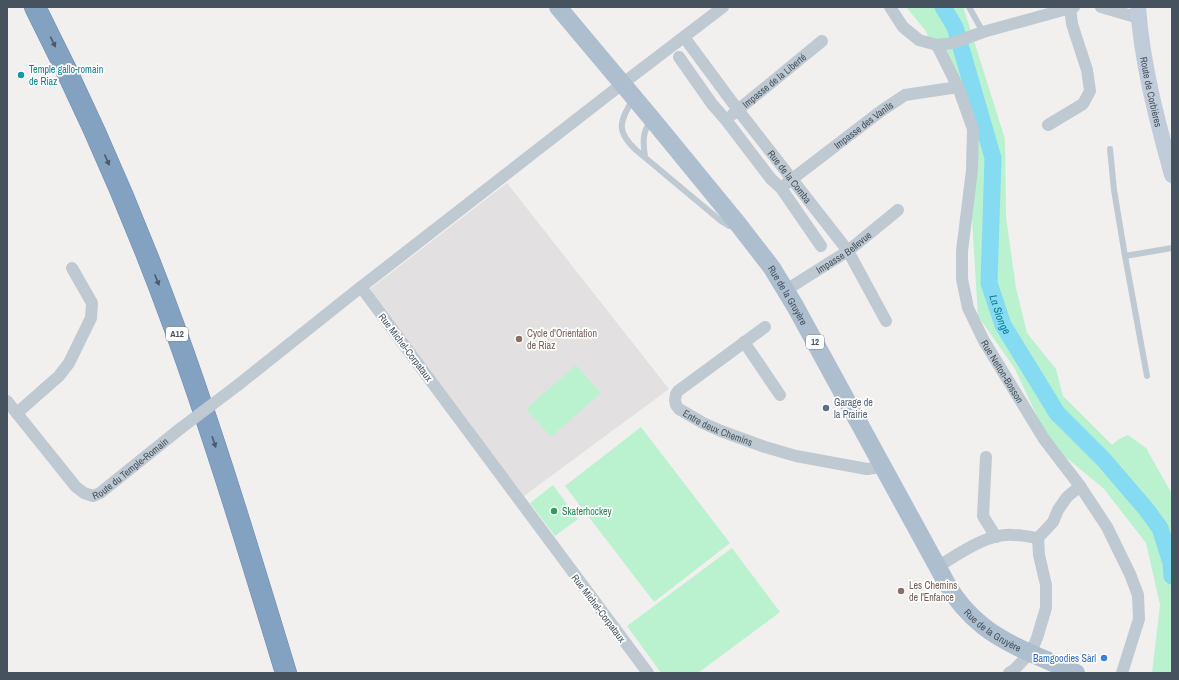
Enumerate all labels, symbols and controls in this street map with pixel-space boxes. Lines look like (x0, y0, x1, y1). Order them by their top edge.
one-way arrow (50, 36, 56, 48)
street label: Impasse de la Liberté (740, 50, 809, 111)
street label: Route de Corbières (1137, 56, 1165, 129)
place label: Temple gallo-romain de Riaz (29, 63, 103, 88)
marker: Temple gallo-romain de Riaz (16, 70, 26, 80)
street label: Impasse des Vanils (831, 99, 896, 152)
street label: Rue de la Comba (765, 148, 814, 206)
one-way arrow (105, 154, 111, 166)
street label: Impasse Bellevue (814, 228, 875, 276)
street label: Rue de la Gruyère (765, 263, 810, 328)
one-way arrow (154, 274, 160, 286)
water label: La Sionge (986, 293, 1014, 337)
street label: Rue Michel-Corpataux (376, 311, 436, 385)
road number: A12 (166, 327, 188, 341)
place label: Cycle d'Orientation de Riaz (527, 327, 597, 352)
marker: Cycle d'Orientation de Riaz (514, 334, 524, 344)
road number: 12 (806, 335, 824, 349)
street label: Rue Netton-Bosson (978, 338, 1026, 405)
place label: Garage de la Prairie (834, 396, 873, 421)
marker: Garage de la Prairie (821, 403, 831, 413)
street label: Entre deux Chemins (680, 407, 754, 449)
street label: Route du Temple-Romain (90, 435, 171, 503)
one-way arrow (211, 436, 217, 448)
place label: Skaterhockey (562, 505, 613, 518)
marker: Skaterhockey (549, 506, 559, 516)
street label: Rue Michel-Corpataux (569, 572, 629, 646)
place label: Les Chemins de l'Enfance (909, 579, 957, 604)
marker: Les Chemins de l'Enfance (896, 586, 906, 596)
street label: Rue de la Gruyère (961, 606, 1024, 655)
place label: Bamgoodies Sàrl (1033, 652, 1096, 665)
marker: Bamgoodies Sàrl (1099, 653, 1109, 663)

